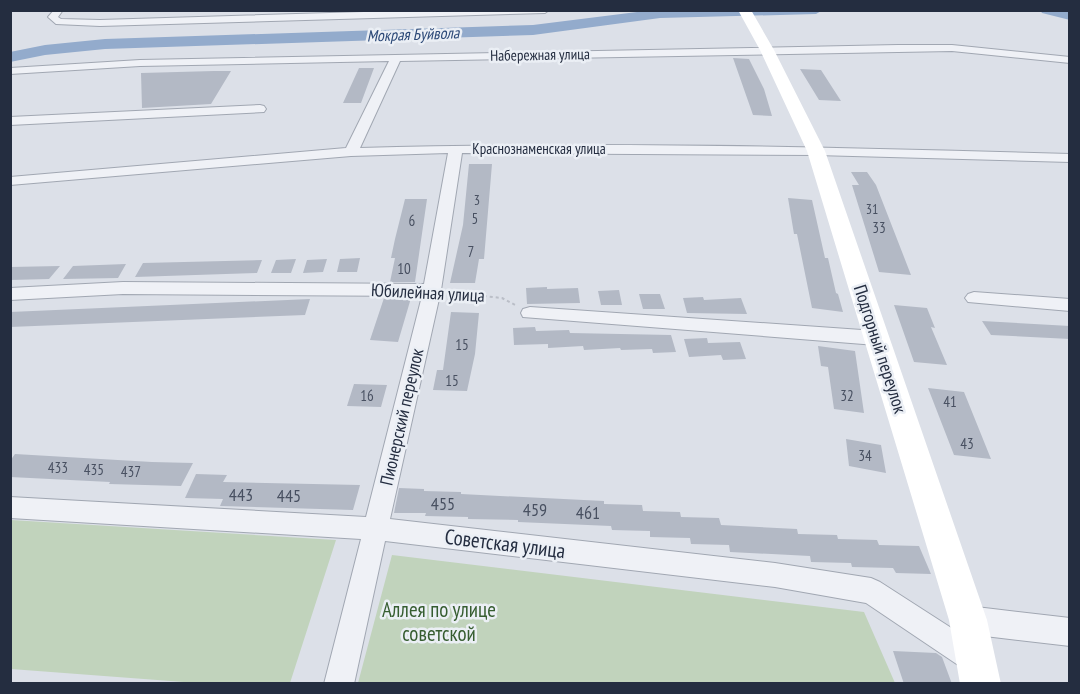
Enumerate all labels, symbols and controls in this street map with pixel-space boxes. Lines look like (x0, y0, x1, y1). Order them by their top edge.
water label: Мокрая Буйвола (366, 22, 461, 46)
street label: Набережная улица (490, 44, 590, 65)
street label: Краснознаменская улица (472, 139, 606, 158)
house number: 3 (474, 191, 480, 209)
house number: 31 (866, 200, 878, 218)
house number: 5 (472, 209, 478, 228)
house number: 6 (409, 211, 416, 230)
house number: 33 (872, 218, 886, 237)
house number: 7 (468, 242, 474, 261)
house number: 10 (397, 259, 411, 278)
street label: Юбилейная улица (371, 278, 486, 307)
street label: Подгорный переулок (849, 282, 912, 416)
house number: 15 (455, 335, 469, 354)
street label: Пионерский переулок (375, 346, 428, 488)
house number: 15 (445, 371, 459, 390)
house number: 16 (360, 386, 374, 405)
house number: 32 (840, 386, 854, 405)
house number: 41 (943, 392, 957, 411)
house number: 43 (960, 434, 974, 453)
house number: 34 (858, 446, 872, 465)
house number: 433 (48, 458, 68, 477)
house number: 435 (84, 460, 104, 479)
house number: 437 (121, 462, 141, 481)
house number: 443 (229, 483, 253, 506)
house number: 445 (277, 484, 301, 507)
house number: 455 (431, 492, 455, 515)
house number: 459 (523, 498, 547, 521)
house number: 461 (576, 501, 600, 524)
street label: Советская улица (443, 523, 567, 564)
park label: Аллея по улице советской (382, 596, 496, 647)

